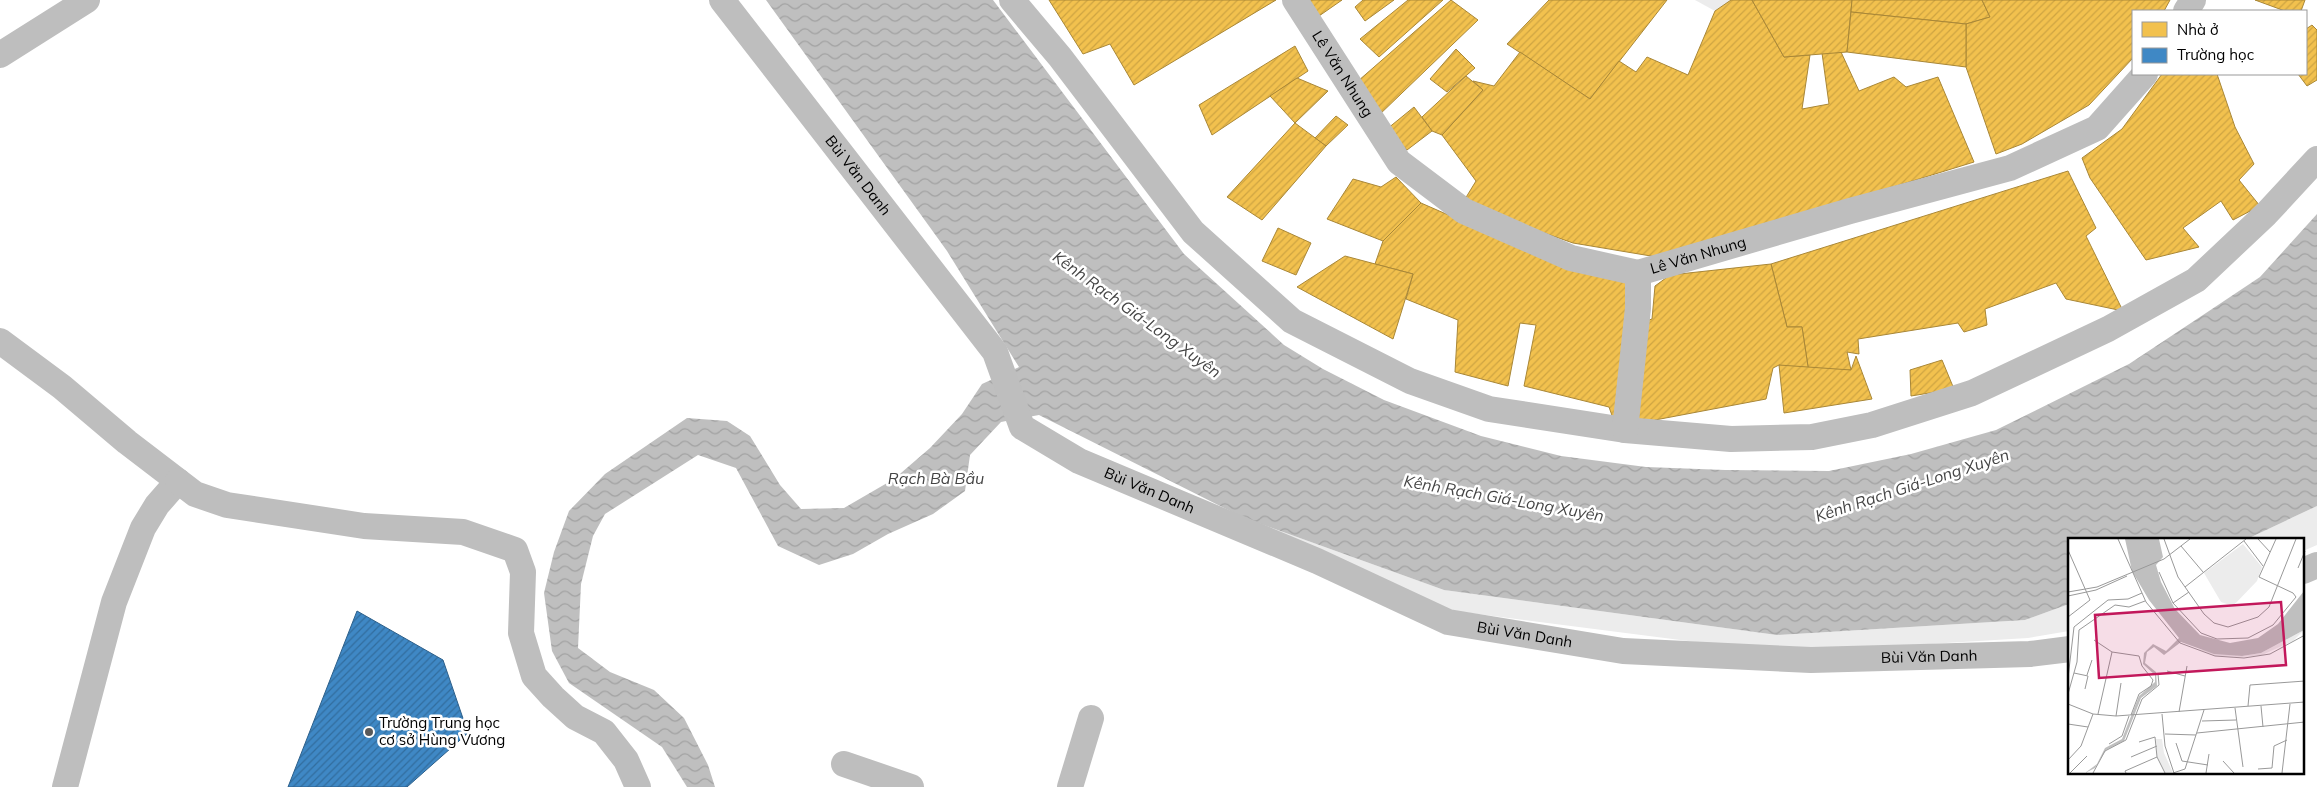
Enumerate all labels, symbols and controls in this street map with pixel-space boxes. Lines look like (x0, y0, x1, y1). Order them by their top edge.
legend (2132, 10, 2307, 75)
text: Nhà ở (2177, 20, 2218, 39)
street label: Lê Văn Nhung (1308, 27, 1378, 121)
text: Trường học (2177, 45, 2254, 64)
street label: Bùi Văn Danh (821, 131, 895, 219)
street label: Lê Văn Nhung (1648, 232, 1748, 278)
water label: Kênh Rạch Giá-Long Xuyên (1049, 246, 1225, 382)
water label: Kênh Rạch Giá-Long Xuyên (1812, 444, 2012, 526)
street label: Bùi Văn Danh (1102, 463, 1198, 518)
water label: Rạch Bà Bầu (888, 468, 984, 488)
water label: Kênh Rạch Giá-Long Xuyên (1402, 471, 1606, 525)
inset map (2068, 538, 2304, 774)
street label: Bùi Văn Danh (1476, 617, 1574, 651)
street label: Bùi Văn Danh (1881, 645, 1978, 667)
place label: Trường Trung học cơ sở Hùng Vương (379, 713, 505, 749)
marker: Trường Trung học cơ sở Hùng Vương (363, 726, 375, 738)

